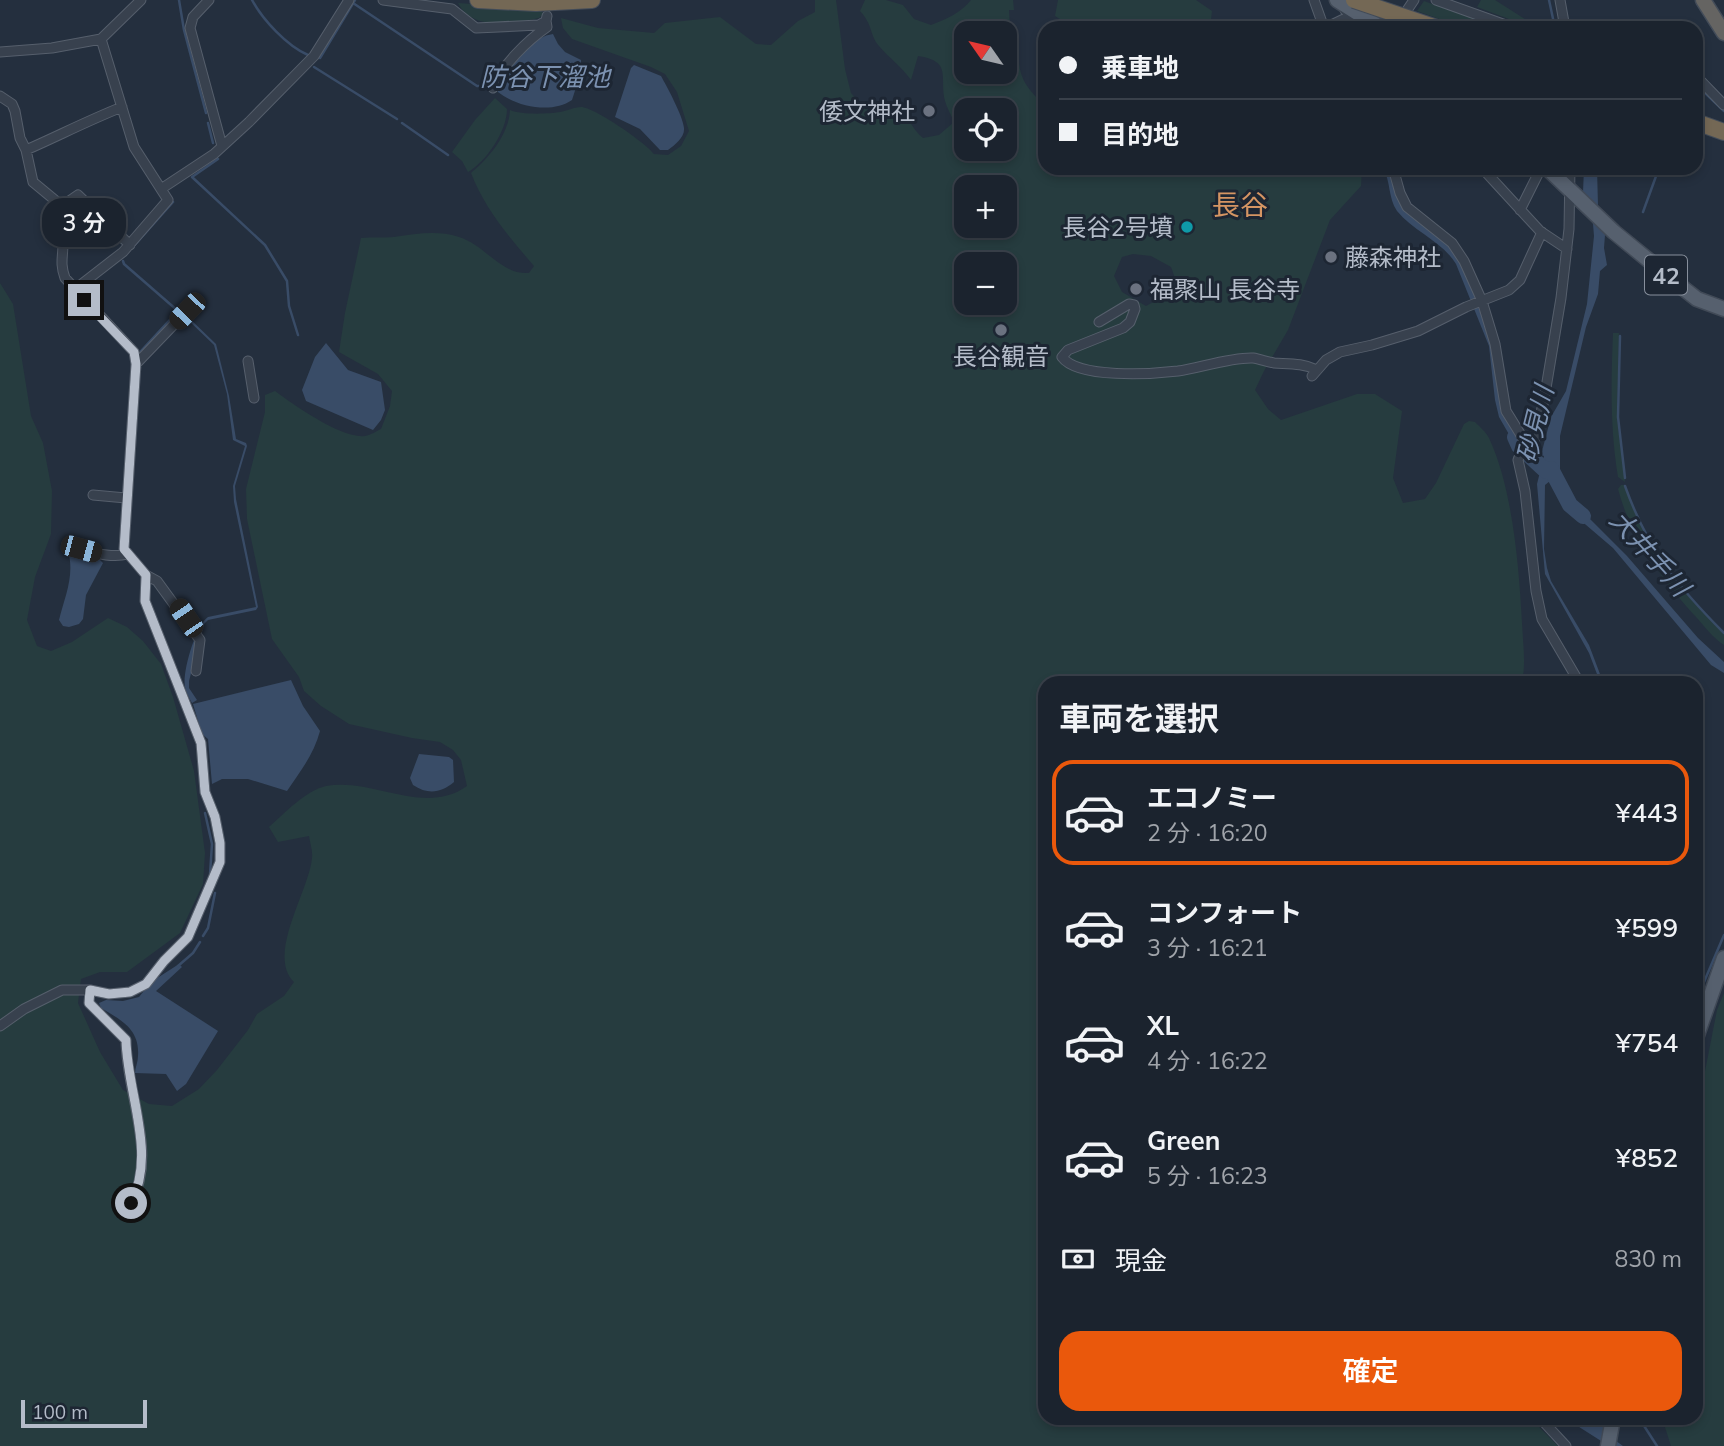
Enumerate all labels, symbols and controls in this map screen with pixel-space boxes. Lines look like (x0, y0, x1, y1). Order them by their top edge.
north arrow (954, 21, 1017, 84)
map controls (954, 21, 1017, 315)
text: 乗車地 (1101, 51, 1179, 84)
water label: 防谷下溜池 (480, 60, 613, 93)
place label: 倭文神社 (819, 96, 915, 126)
button: locate (954, 98, 1017, 161)
marker: 倭文神社 (921, 103, 937, 119)
text: 目的地 (1101, 118, 1179, 151)
button: + (954, 175, 1017, 238)
district label: 長谷 (1212, 187, 1268, 222)
callout: 3 分 (42, 198, 126, 247)
text: 3 分 (63, 208, 105, 237)
place label: 長谷2号墳 (1063, 212, 1173, 242)
marker: 長谷2号墳 (1179, 219, 1195, 235)
place label: 藤森神社 (1345, 242, 1441, 272)
marker: 藤森神社 (1323, 249, 1339, 265)
button: − (954, 252, 1017, 315)
road number: 42 (1645, 256, 1687, 294)
place label: 福聚山 長谷寺 (1150, 274, 1300, 304)
marker: 福聚山 長谷寺 (1128, 281, 1144, 297)
route end (68, 284, 100, 316)
car (165, 289, 210, 333)
marker: 長谷観音 (993, 322, 1009, 338)
place label: 長谷観音 (953, 341, 1049, 371)
water label: 砂見川 (1510, 379, 1561, 466)
water label: 大井手川 (1603, 503, 1699, 605)
car (58, 533, 105, 565)
car (166, 595, 207, 641)
text: 車両を選択 (1059, 698, 1219, 738)
icon: car (1063, 781, 1126, 844)
text: エコノミー (1147, 781, 1277, 814)
text: ¥443 (1616, 796, 1678, 829)
text: 2 分 · 16:20 (1147, 818, 1268, 847)
icon: car (1063, 896, 1126, 959)
text: コンフォート (1147, 896, 1302, 929)
text: ¥599 (1616, 911, 1678, 944)
text: 3 分 · 16:21 (1147, 933, 1268, 962)
text: XL (1147, 1009, 1179, 1042)
icon: car (1063, 1011, 1126, 1074)
text: ¥754 (1616, 1026, 1678, 1059)
text: 4 分 · 16:22 (1147, 1046, 1268, 1075)
text: Green (1147, 1124, 1220, 1157)
icon: car (1063, 1126, 1126, 1189)
text: ¥852 (1616, 1141, 1678, 1174)
text: 5 分 · 16:23 (1147, 1161, 1268, 1190)
route start (115, 1187, 147, 1219)
icon: cash (1059, 1240, 1097, 1278)
text: 現金 (1115, 1244, 1167, 1277)
text: 830 m (1614, 1244, 1682, 1273)
button: 確定 (1059, 1331, 1682, 1411)
scale bar (21, 1397, 147, 1429)
text: 100 m (32, 1400, 88, 1424)

